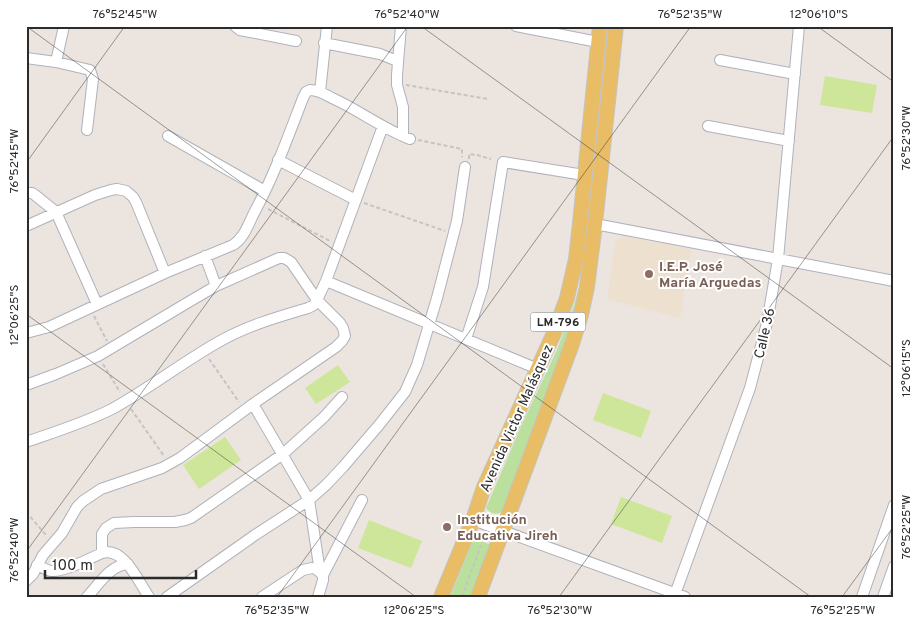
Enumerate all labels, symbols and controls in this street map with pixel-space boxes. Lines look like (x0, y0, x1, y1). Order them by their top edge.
text: 76°52'45"W (93, 7, 157, 23)
text: 76°52'40"W (374, 7, 440, 23)
text: 76°52'35"W (658, 7, 722, 23)
text: 12°06'10"S (790, 7, 848, 23)
text: 76°52'30"W (899, 106, 915, 170)
text: 76°52'45"W (7, 129, 23, 193)
place label: I.E.P. José María Arguedas (659, 259, 761, 292)
marker: I.E.P. José María Arguedas (643, 268, 655, 280)
text: 12°06'25"S (7, 285, 23, 346)
street label: Calle 36 (751, 306, 780, 360)
road number: LM-796 (530, 313, 586, 332)
text: 12°06'15"S (899, 339, 915, 397)
street label: Avenida Victor Malásquez (477, 342, 558, 495)
text: 76°52'25"W (899, 495, 915, 559)
place label: Institución Educativa Jireh (457, 512, 558, 545)
text: 76°52'40"W (7, 517, 23, 583)
marker: Institución Educativa Jireh (441, 521, 453, 533)
scale bar (45, 548, 196, 580)
text: 100 m (52, 557, 93, 576)
text: 76°52'35"W (245, 603, 309, 619)
text: 12°06'25"S (384, 603, 445, 619)
text: 76°52'30"W (528, 603, 592, 619)
text: 76°52'25"W (811, 603, 875, 619)

